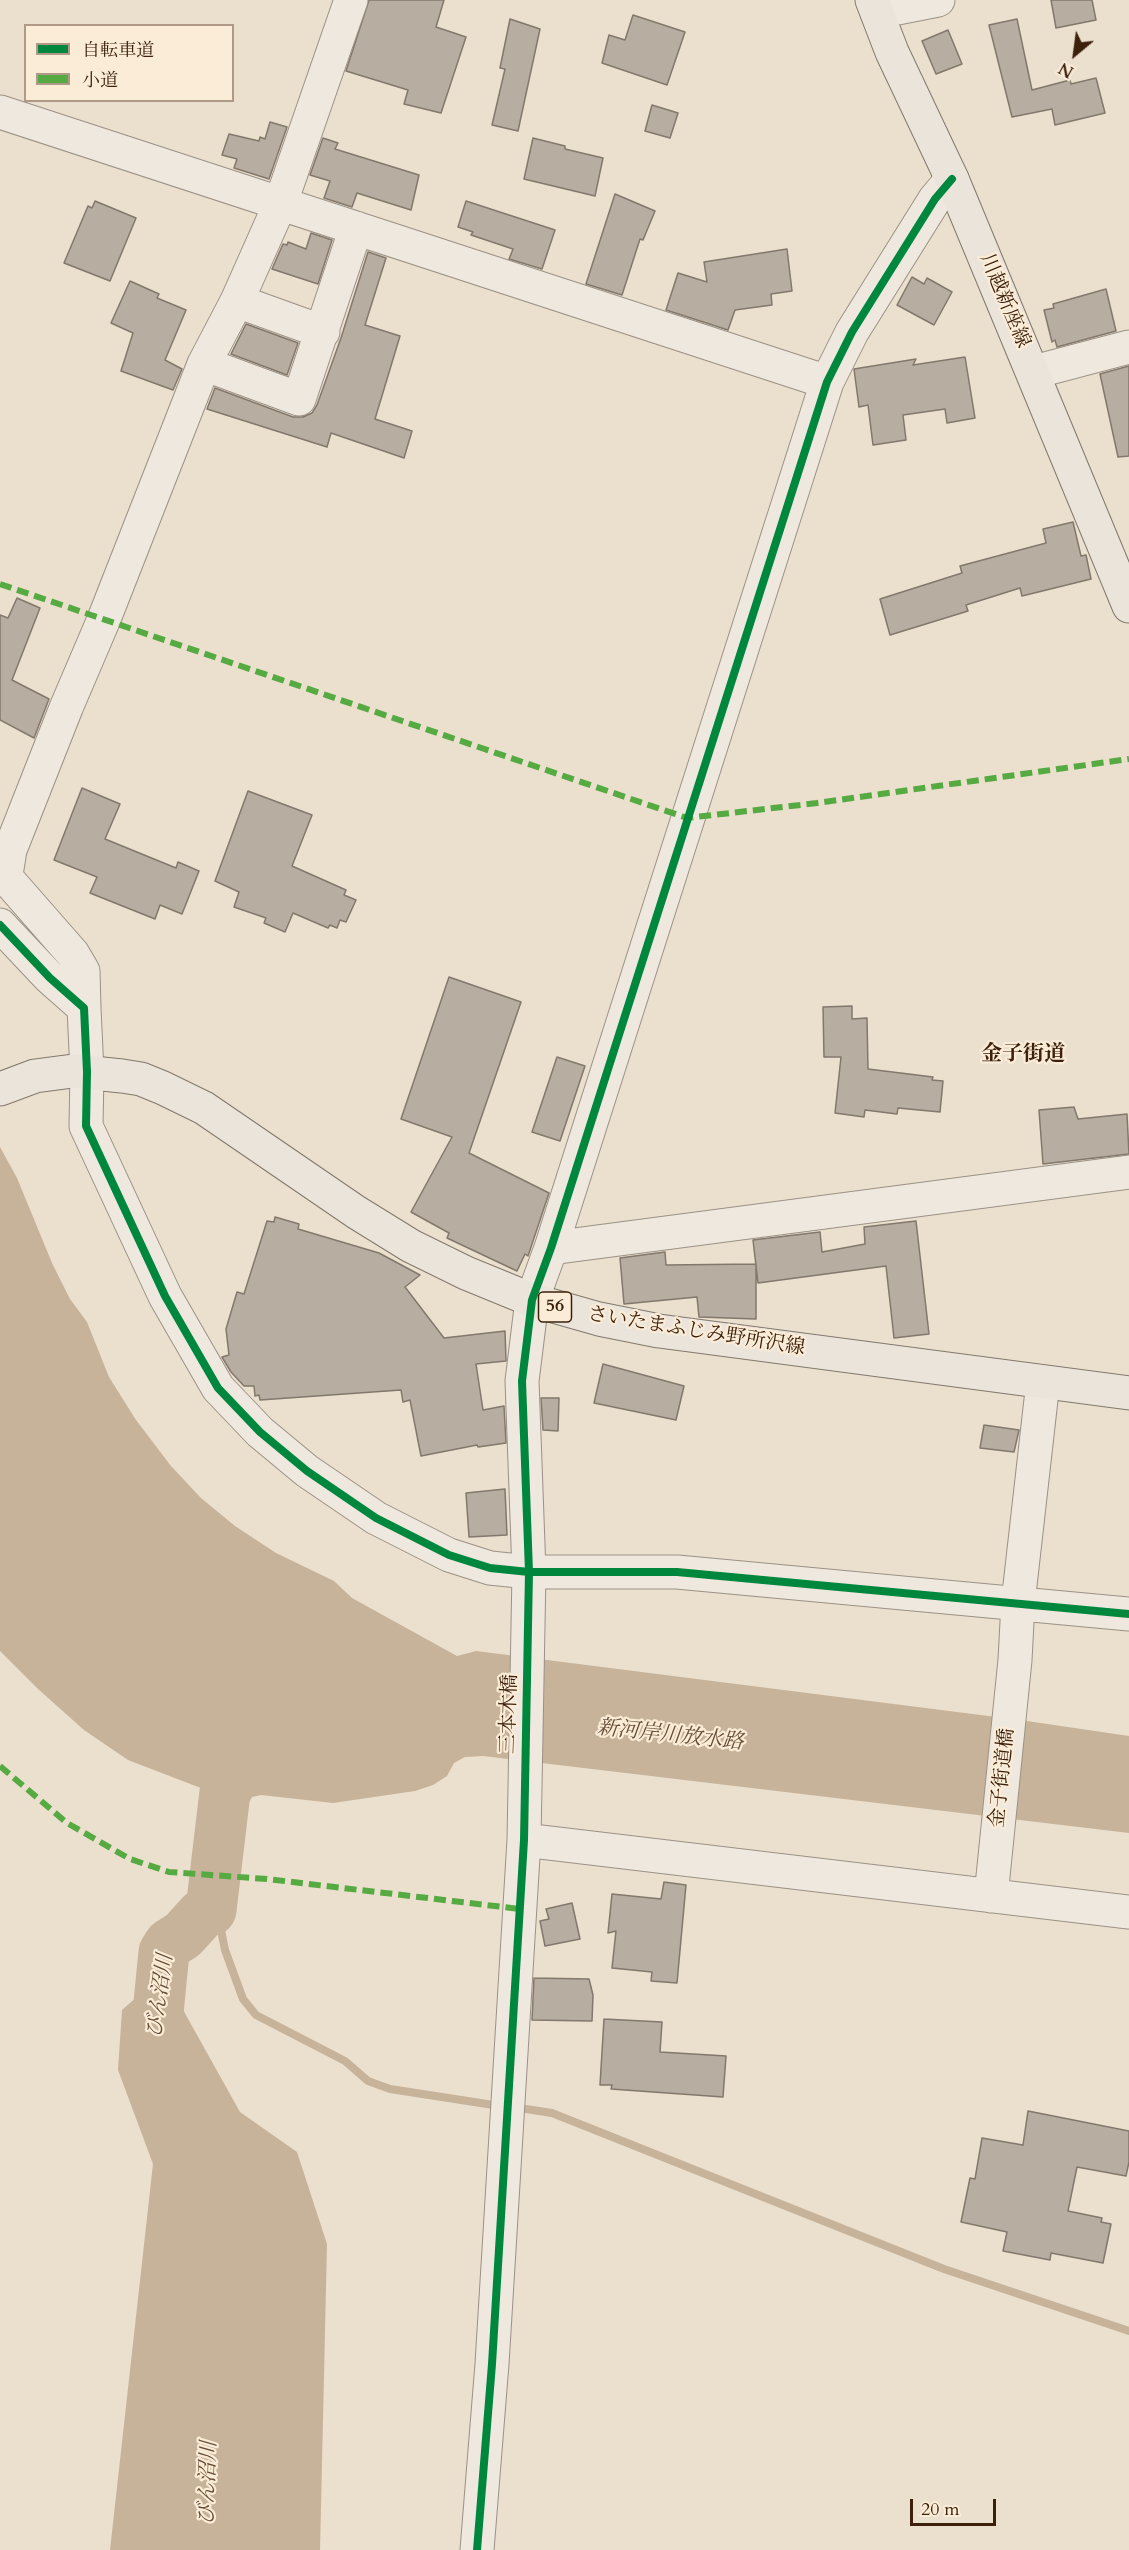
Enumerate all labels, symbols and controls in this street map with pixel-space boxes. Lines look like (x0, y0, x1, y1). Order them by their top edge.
legend (24, 24, 234, 102)
north arrow (1045, 24, 1105, 84)
text: 自転車道 (82, 38, 154, 63)
text: N (1055, 57, 1078, 83)
text: 小道 (82, 68, 118, 93)
street label: 川越新座線 (973, 250, 1035, 352)
district label: 金子街道 (981, 1042, 1065, 1068)
road number: 56 (538, 1292, 572, 1322)
street label: さいたまふじみ野所沢線 (585, 1303, 807, 1361)
street label: 三本木橋 (497, 1674, 523, 1754)
water label: 新河岸川放水路 (596, 1716, 744, 1756)
street label: 金子街道橋 (986, 1727, 1020, 1829)
water label: びん沼川 (143, 1953, 179, 2039)
water label: びん沼川 (195, 2441, 223, 2525)
scale bar (913, 2487, 998, 2525)
text: 20 m (921, 2497, 960, 2522)

